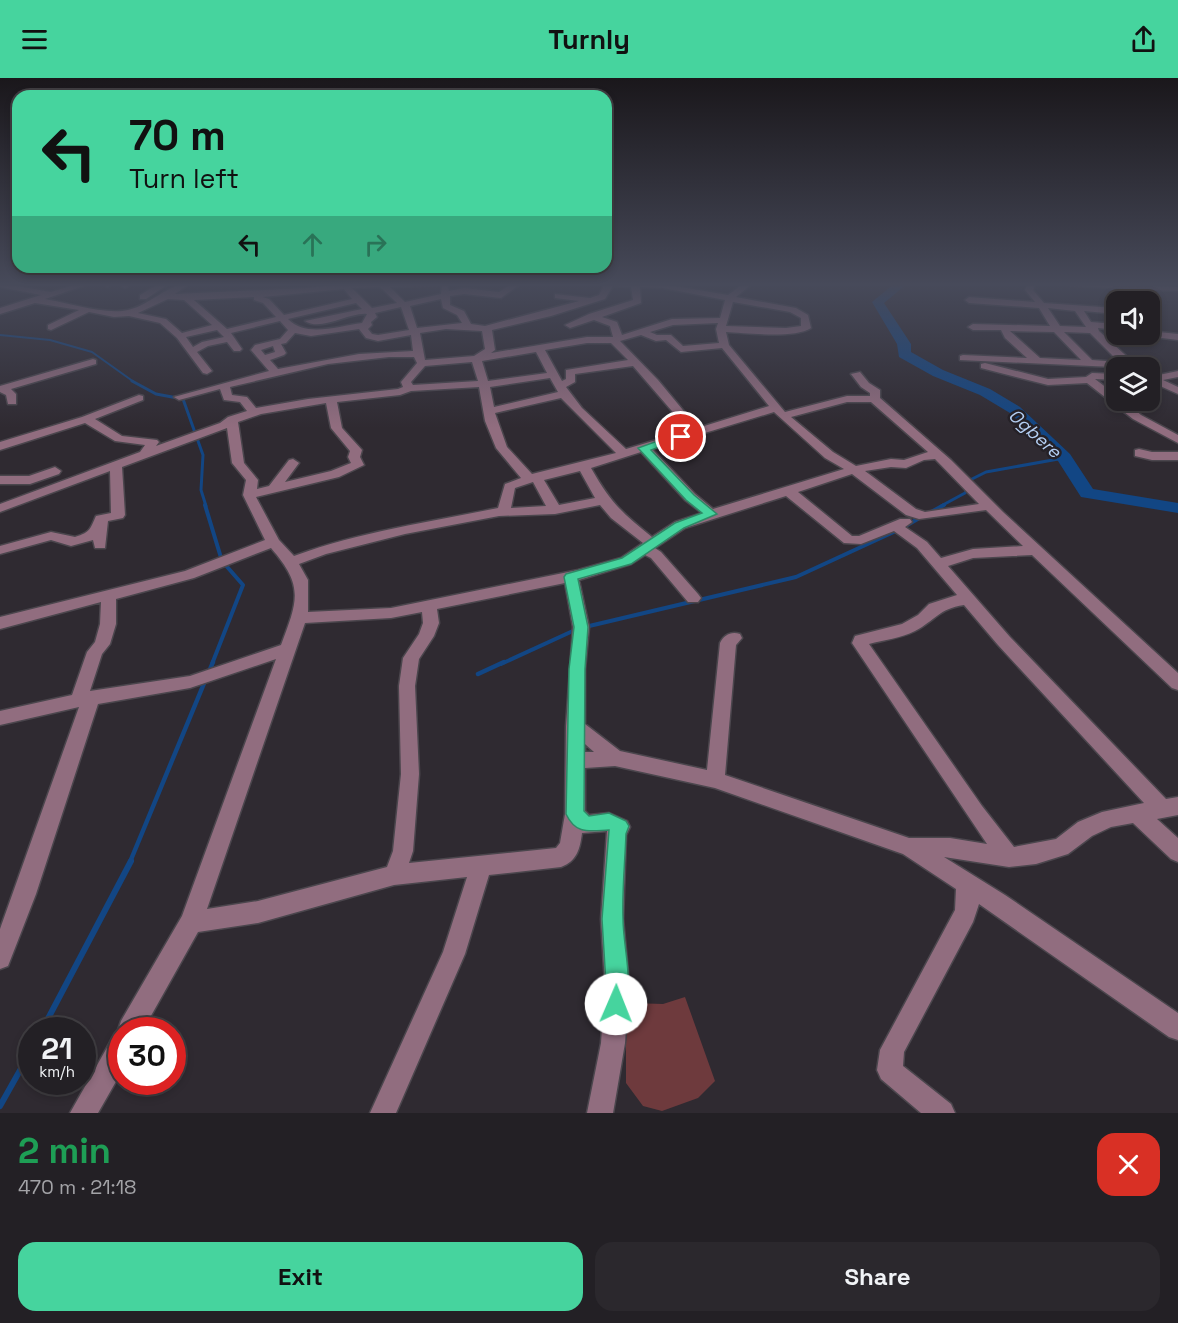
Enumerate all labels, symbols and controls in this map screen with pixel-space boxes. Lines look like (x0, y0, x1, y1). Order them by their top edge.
text: Turnly (548, 22, 630, 57)
icon: menu (18, 23, 51, 56)
icon: share (1127, 23, 1160, 56)
text: 70 m (129, 109, 226, 162)
icon: left (30, 114, 108, 192)
text: Turn left (129, 161, 239, 196)
icon: left (233, 228, 266, 261)
icon: ahead (296, 228, 329, 261)
icon: right (359, 228, 392, 261)
map controls (1106, 291, 1160, 411)
button: sound (1106, 291, 1160, 345)
button: layers (1106, 357, 1160, 411)
water label: Ogbere (1004, 403, 1067, 464)
pin (655, 411, 706, 462)
icon: arrive (664, 420, 697, 453)
position arrow (584, 972, 648, 1036)
speed limit sign: 30 (108, 1017, 186, 1095)
text: 21 (41, 1029, 73, 1068)
text: km/h (39, 1062, 75, 1081)
text: 2 min (18, 1128, 111, 1174)
button: close (1097, 1133, 1160, 1196)
text: 470 m · 21:18 (18, 1174, 136, 1200)
button: Exit (18, 1242, 583, 1311)
button: Share (595, 1242, 1160, 1311)

